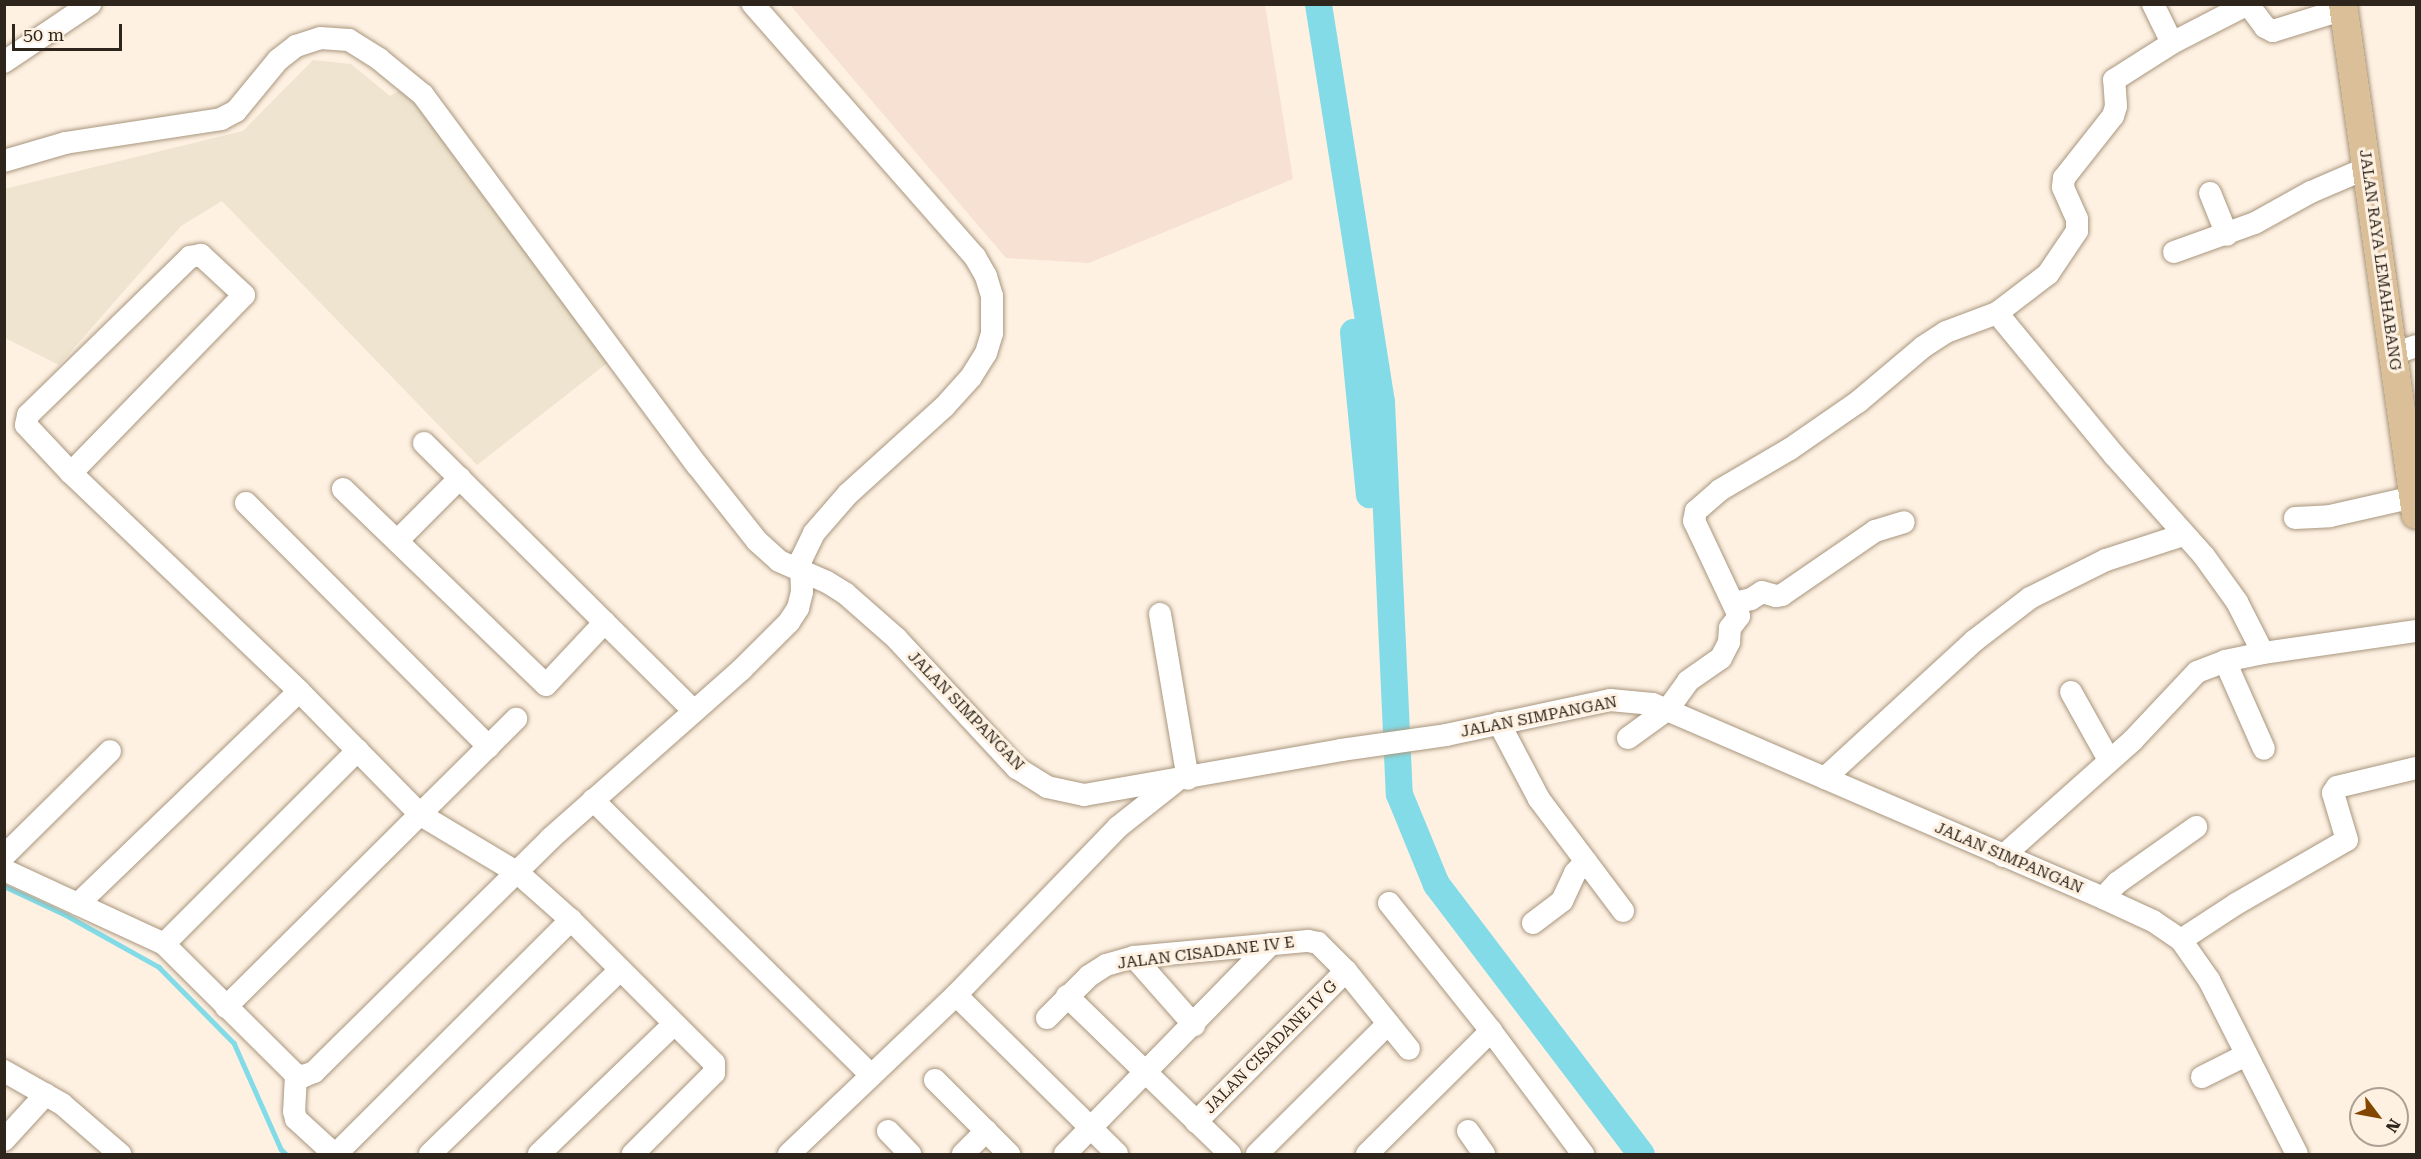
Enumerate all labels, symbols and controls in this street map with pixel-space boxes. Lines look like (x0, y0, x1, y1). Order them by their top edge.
scale bar (15, 12, 124, 50)
text: 50 m (23, 24, 64, 45)
street label: JALAN RAYA LEMAHABANG (2355, 148, 2405, 372)
street label: JALAN SIMPANGAN (904, 647, 1028, 775)
street label: JALAN SIMPANGAN (1459, 692, 1619, 742)
street label: JALAN SIMPANGAN (1932, 818, 2086, 898)
street label: JALAN CISADANE IV E (1116, 933, 1296, 973)
street label: JALAN CISADANE IV G (1200, 976, 1342, 1118)
north arrow (2349, 1087, 2409, 1147)
text: N (2382, 1115, 2404, 1136)

